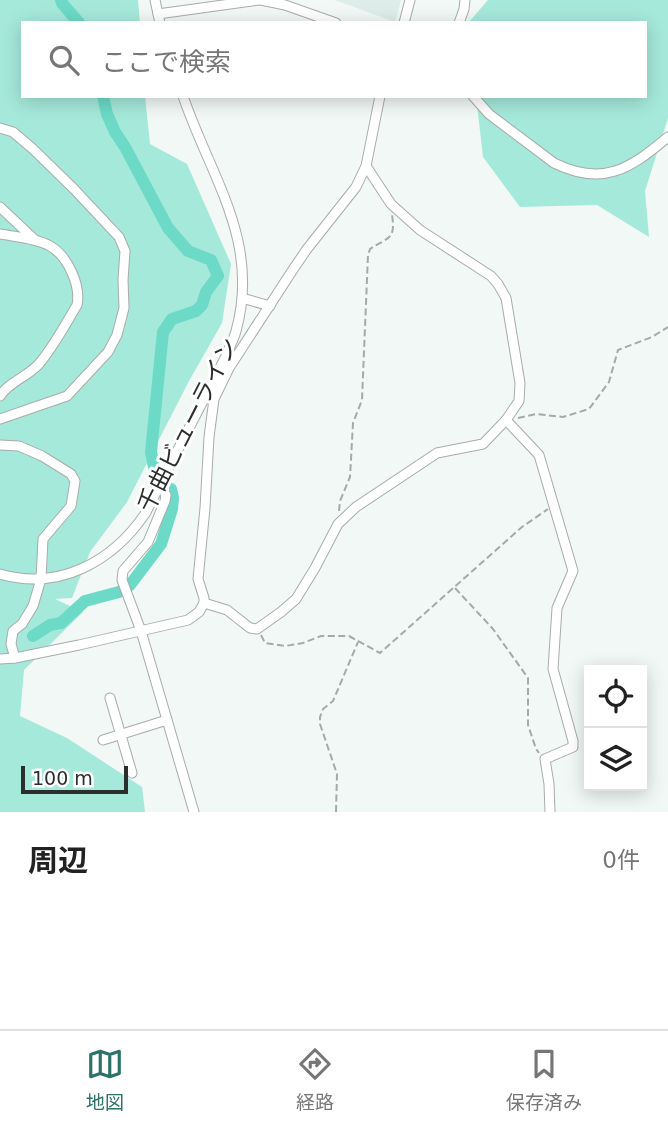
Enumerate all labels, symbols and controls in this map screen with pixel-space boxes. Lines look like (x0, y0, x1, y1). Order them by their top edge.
search box (21, 21, 647, 98)
icon: search (45, 41, 83, 79)
text: ここで検索 (101, 47, 231, 77)
street label: 千曲ビューライン (132, 333, 244, 517)
map controls (584, 665, 647, 791)
button: locate (584, 665, 647, 728)
button: layers (584, 728, 647, 791)
scale bar (21, 763, 128, 795)
text: 100 m (32, 767, 93, 789)
text: 周辺 (28, 843, 88, 878)
text: 0件 (602, 847, 640, 873)
tab: 地図 (86, 1045, 124, 1114)
tab: 経路 (296, 1045, 334, 1114)
tab: 保存済み (506, 1045, 582, 1114)

